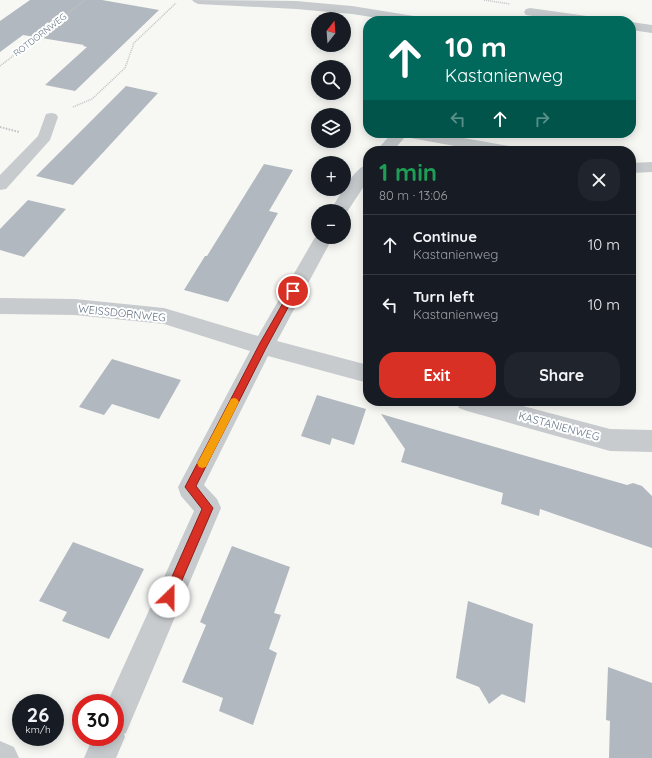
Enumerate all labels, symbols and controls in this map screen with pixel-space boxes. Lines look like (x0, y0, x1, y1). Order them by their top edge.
street label: ROTDORNWEG (11, 11, 68, 59)
north arrow (311, 12, 351, 52)
map controls (311, 12, 351, 244)
text: 10 m (445, 29, 507, 64)
icon: ahead (379, 32, 431, 84)
button: search (311, 60, 351, 100)
text: Kastanienweg (445, 64, 563, 87)
button: layers (311, 108, 351, 148)
icon: left (447, 108, 469, 130)
icon: ahead (489, 108, 511, 130)
icon: right (531, 108, 553, 130)
button: + (311, 156, 351, 196)
text: 1 min (379, 157, 437, 187)
button: close (578, 159, 620, 201)
text: 80 m · 13:06 (379, 187, 448, 203)
button: − (311, 204, 351, 244)
text: Continue (413, 227, 477, 246)
icon: ahead (379, 234, 401, 256)
text: 10 m (588, 235, 620, 254)
text: Kastanienweg (413, 246, 498, 262)
pin (276, 274, 310, 308)
icon: arrive (282, 280, 304, 302)
text: Turn left (413, 287, 475, 306)
icon: left (379, 294, 401, 316)
text: 10 m (588, 295, 620, 314)
street label: WEISSDORNWEG (77, 301, 167, 325)
text: Kastanienweg (413, 306, 498, 322)
button: Exit (379, 352, 496, 398)
button: Share (504, 352, 620, 398)
street label: KASTANIENWEG (517, 408, 601, 444)
position arrow (148, 576, 190, 618)
speed limit sign: 30 (72, 694, 124, 746)
text: 26 (27, 702, 49, 727)
text: km/h (25, 723, 51, 736)

